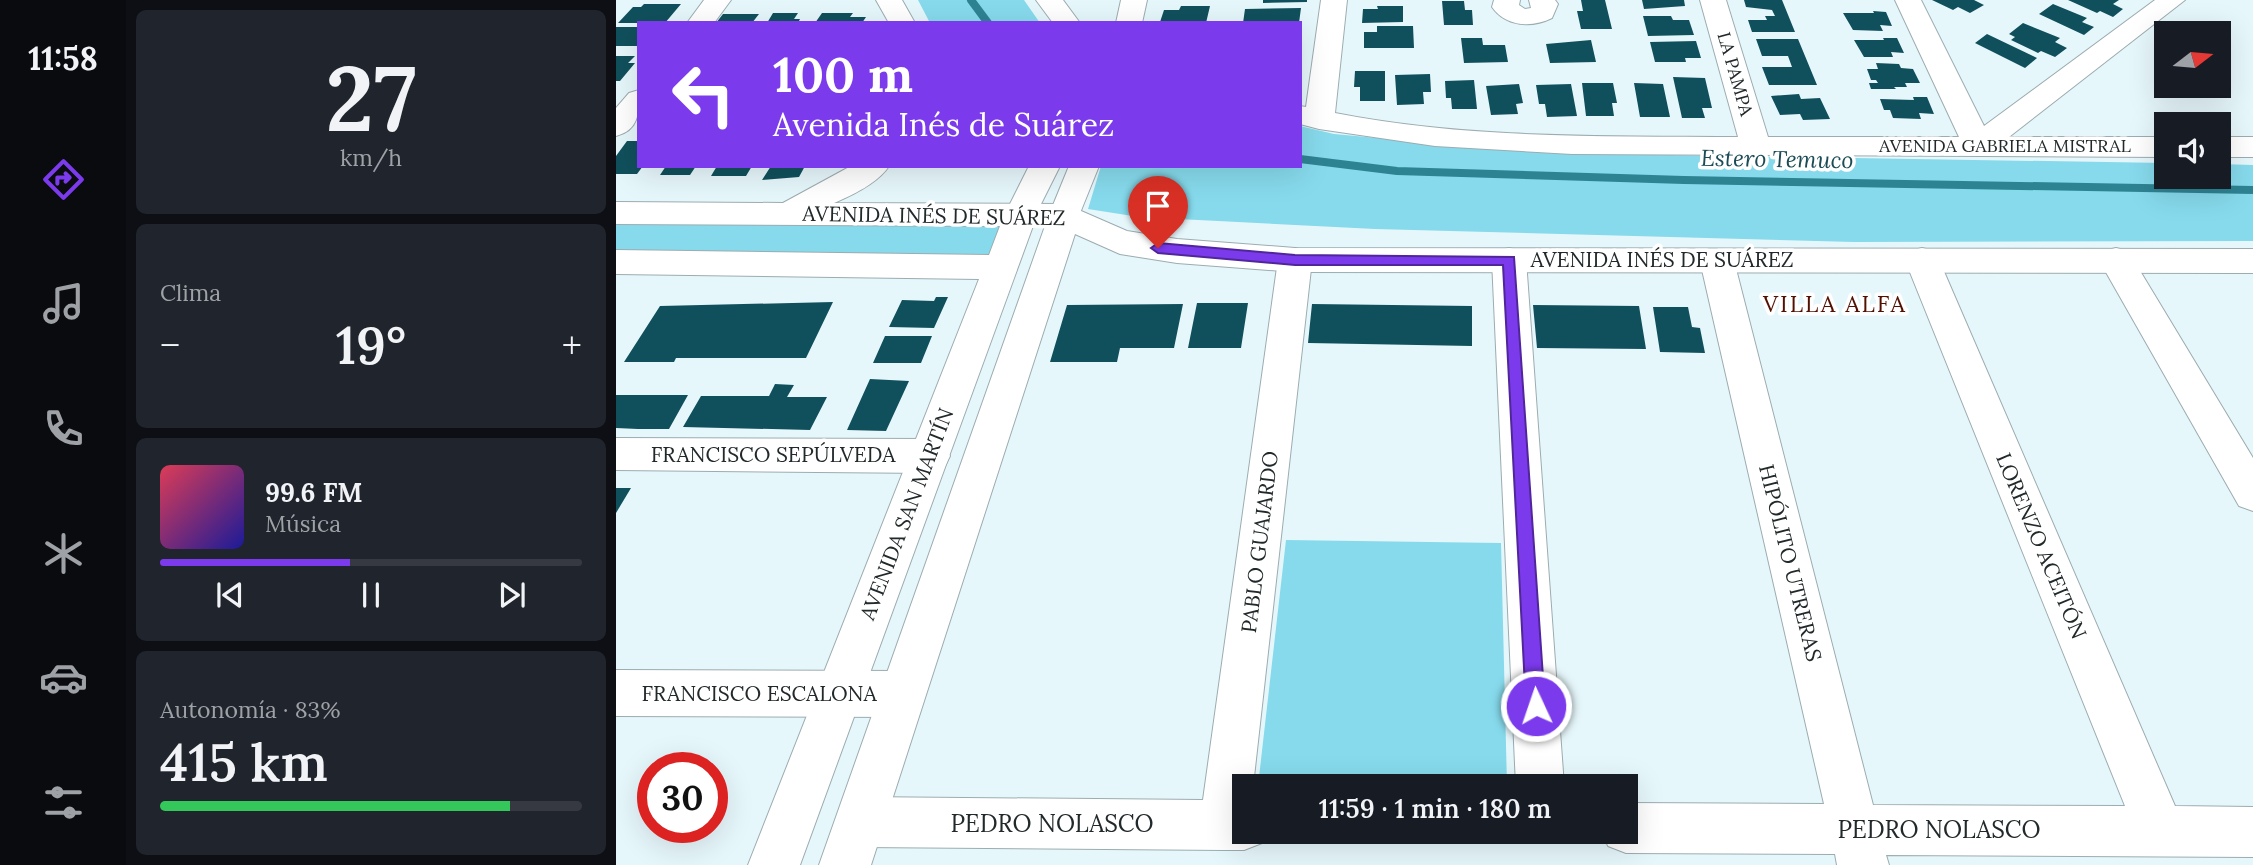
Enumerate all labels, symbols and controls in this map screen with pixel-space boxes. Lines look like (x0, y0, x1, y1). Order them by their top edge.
north arrow (2154, 21, 2231, 98)
map controls (2154, 21, 2231, 189)
street label: LA PAMPA (1713, 29, 1759, 119)
text: 11:58 (28, 38, 98, 79)
text: 27 (325, 39, 417, 156)
text: 100 m (773, 43, 913, 105)
icon: left (658, 49, 749, 140)
text: Avenida Inés de Suárez (773, 104, 1114, 145)
button: sound (2154, 112, 2231, 189)
street label: AVENIDA GABRIELA MISTRAL (1878, 134, 2131, 157)
text: km/h (340, 143, 402, 172)
water label: Estero Temuco (1700, 143, 1854, 174)
icon: directions (39, 155, 88, 204)
pin (1128, 176, 1188, 248)
icon: arrive (1139, 187, 1177, 225)
street label: AVENIDA INÉS DE SUÁREZ (801, 200, 1066, 231)
street label: AVENIDA INÉS DE SUÁREZ (1529, 246, 1794, 273)
text: Clima (160, 278, 221, 307)
icon: music (39, 279, 88, 328)
district label: VILLA ALFA (1762, 289, 1907, 318)
text: 19° (336, 312, 406, 378)
text: − (160, 321, 180, 369)
text: + (562, 321, 582, 369)
icon: phone (39, 404, 88, 453)
street label: AVENIDA SAN MARTÍN (853, 404, 959, 625)
street label: FRANCISCO SEPÚLVEDA (651, 441, 896, 468)
street label: PABLO GUAJARDO (1235, 449, 1284, 635)
street label: LORENZO ACEITÓN (1990, 449, 2093, 643)
street label: HIPÓLITO UTRERAS (1753, 462, 1828, 664)
text: 99.6 FM (265, 476, 363, 509)
text: Música (265, 509, 341, 538)
icon: climate (39, 529, 88, 578)
icon: previous (211, 576, 249, 614)
icon: pause (352, 576, 390, 614)
icon: next (493, 576, 531, 614)
icon: car (39, 653, 88, 702)
position arrow (1499, 669, 1573, 743)
street label: FRANCISCO ESCALONA (641, 680, 877, 707)
text: Autonomía · 83% (160, 695, 340, 724)
text: 415 km (160, 729, 328, 795)
speed limit sign: 30 (637, 752, 728, 843)
icon: filters (39, 778, 88, 827)
text: 11:59 · 1 min · 180 m (1319, 792, 1551, 825)
street label: PEDRO NOLASCO (950, 808, 1154, 839)
street label: PEDRO NOLASCO (1837, 814, 2041, 845)

